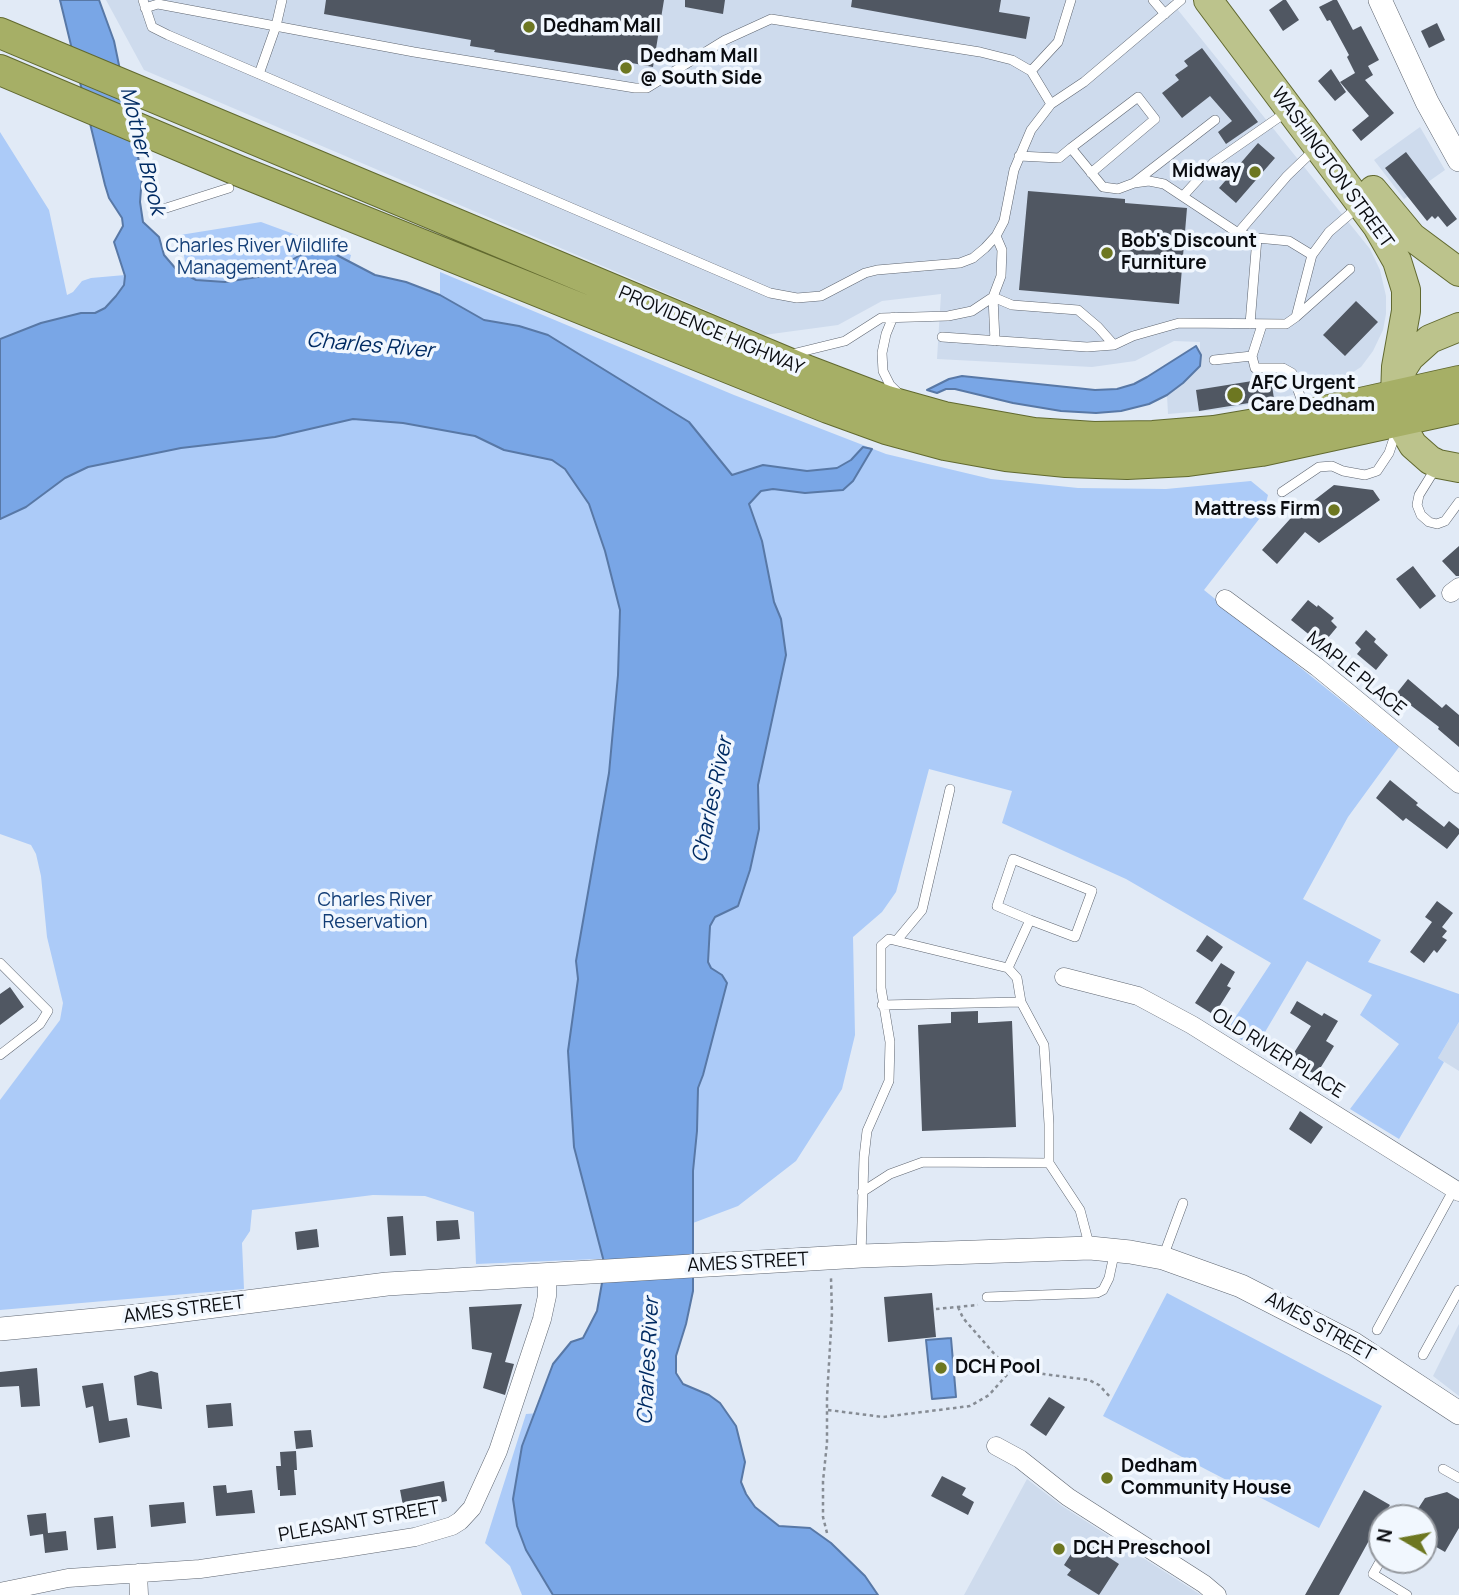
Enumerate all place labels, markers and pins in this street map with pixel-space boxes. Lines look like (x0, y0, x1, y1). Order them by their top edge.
place label: Dedham Mall (543, 16, 661, 38)
marker: Dedham Mall (521, 19, 537, 35)
place label: Dedham Mall @ South Side (640, 46, 762, 90)
marker: Dedham Mall @ South Side (618, 60, 634, 76)
place label: Midway (1172, 161, 1241, 183)
marker: Midway (1247, 164, 1263, 180)
place label: Bob's Discount Furniture (1121, 231, 1257, 275)
marker: Bob's Discount Furniture (1099, 245, 1115, 261)
place label: AFC Urgent Care Dedham (1251, 373, 1375, 417)
marker: AFC Urgent Care Dedham (1225, 385, 1245, 405)
place label: Mattress Firm (1194, 499, 1320, 521)
marker: Mattress Firm (1326, 502, 1342, 518)
place label: DCH Pool (955, 1357, 1041, 1379)
marker: DCH Pool (933, 1360, 949, 1376)
place label: Dedham Community House (1121, 1456, 1291, 1500)
marker: Dedham Community House (1099, 1470, 1115, 1486)
place label: DCH Preschool (1073, 1538, 1211, 1560)
marker: DCH Preschool (1051, 1541, 1067, 1557)

